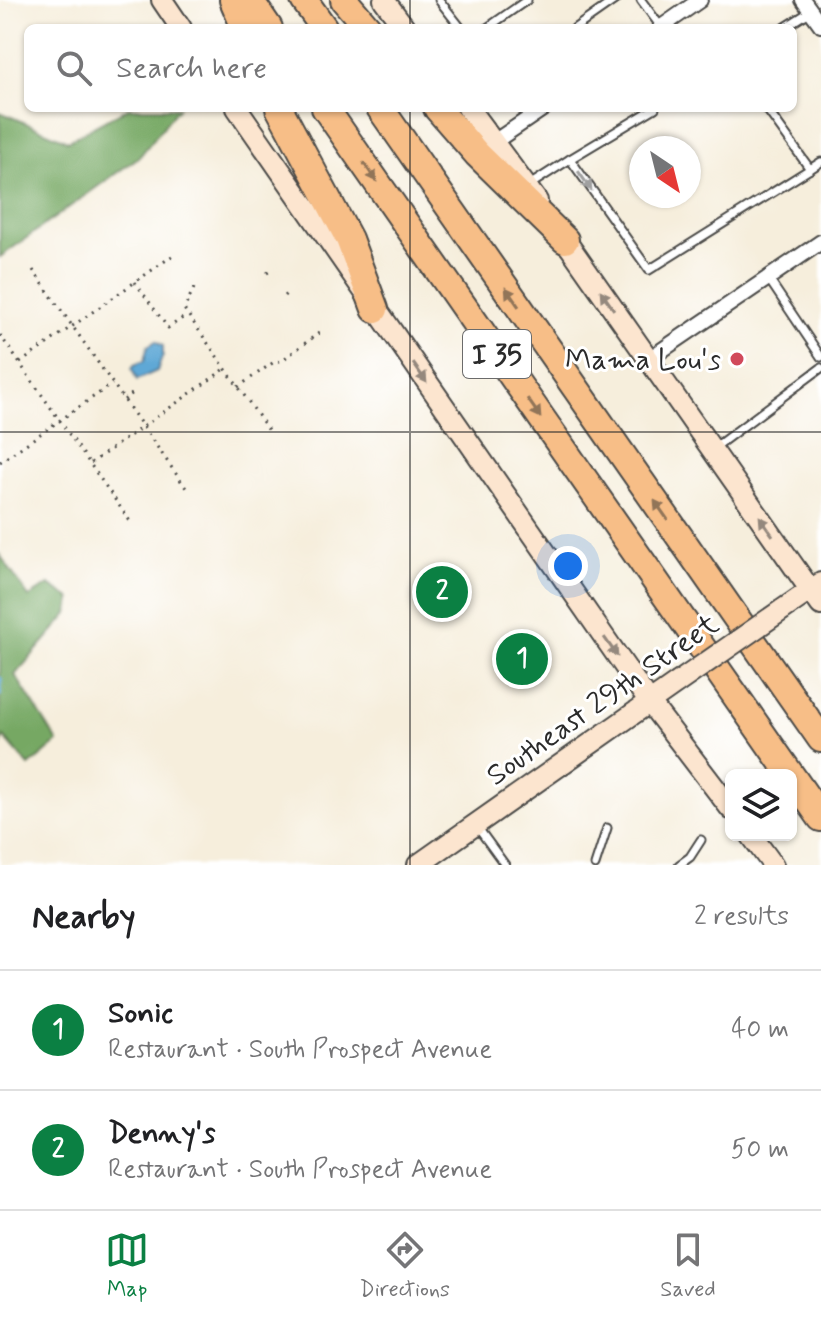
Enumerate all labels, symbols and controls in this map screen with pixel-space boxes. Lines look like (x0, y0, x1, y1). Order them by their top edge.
search box (24, 24, 797, 112)
icon: search (52, 46, 96, 90)
text: Search here (116, 49, 267, 88)
north arrow (629, 136, 701, 208)
one-way arrow (361, 161, 377, 182)
one-way arrow (577, 170, 592, 191)
one-way arrow (505, 287, 520, 308)
one-way arrow (599, 289, 615, 311)
road number: I 35 (463, 330, 531, 378)
place label: Mama Lou's (565, 341, 721, 380)
marker: Mama Lou's (728, 350, 746, 368)
one-way arrow (412, 363, 427, 384)
one-way arrow (526, 398, 541, 419)
one-way arrow (654, 500, 669, 521)
one-way arrow (759, 516, 774, 537)
your location (548, 546, 588, 586)
pin: 2 (416, 562, 468, 622)
street label: Southeast 29th Street (479, 605, 727, 795)
pin: 1 (496, 629, 548, 689)
one-way arrow (603, 636, 618, 658)
map controls (725, 769, 797, 841)
button: layers (725, 769, 797, 841)
text: Nearby (32, 895, 136, 940)
text: 2 results (694, 900, 789, 934)
text: Sonic (108, 994, 173, 1033)
text: 1 (52, 1013, 64, 1047)
text: 40 m (731, 1013, 789, 1047)
text: Restaurant · South Prospect Avenue (108, 1033, 492, 1067)
text: Denny's (108, 1114, 215, 1153)
text: 2 (52, 1133, 64, 1167)
text: 50 m (731, 1133, 789, 1167)
text: Restaurant · South Prospect Avenue (108, 1153, 492, 1187)
tab: Map (105, 1228, 149, 1304)
tab: Directions (359, 1228, 450, 1304)
tab: Saved (660, 1228, 716, 1304)

